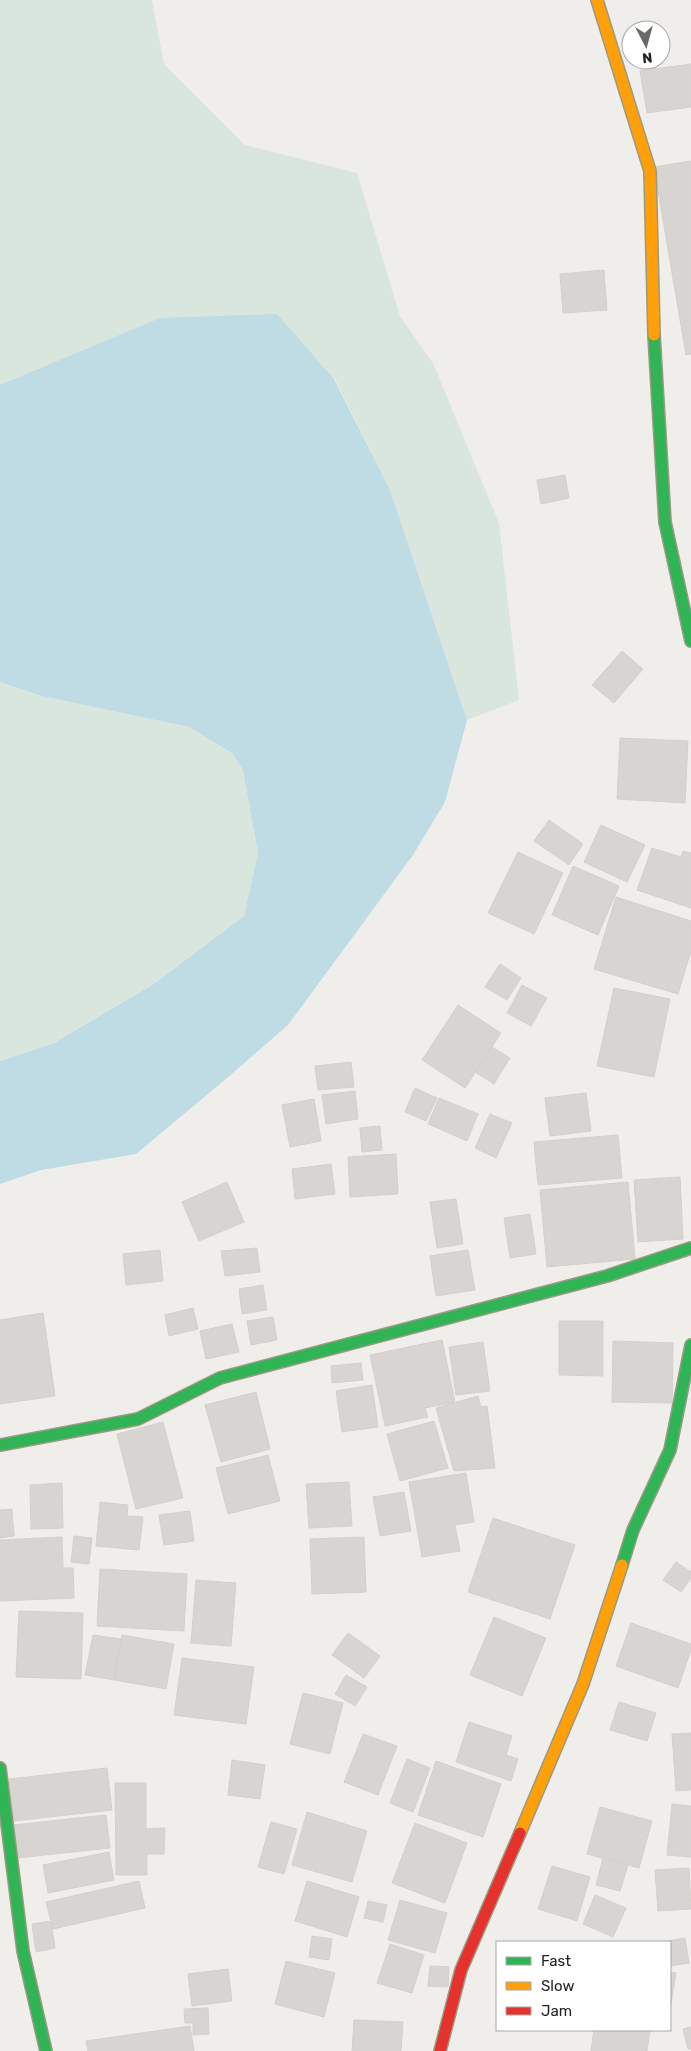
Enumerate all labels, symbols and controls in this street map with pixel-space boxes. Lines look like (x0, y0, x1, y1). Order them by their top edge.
north arrow (621, 20, 671, 70)
text: N (641, 48, 653, 66)
legend (496, 1941, 671, 2031)
text: Fast (541, 1952, 571, 1970)
text: Slow (541, 1977, 574, 1995)
text: Jam (541, 2002, 572, 2020)

